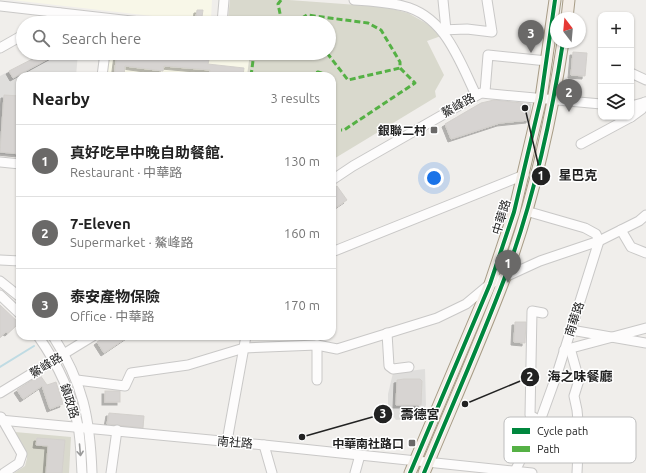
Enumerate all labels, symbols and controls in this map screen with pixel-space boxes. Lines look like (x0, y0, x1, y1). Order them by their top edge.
north arrow (550, 12, 586, 48)
map controls (598, 12, 634, 120)
button: + (598, 12, 634, 48)
search box (16, 16, 336, 60)
pin: 3 (518, 20, 544, 53)
icon: search (30, 27, 52, 49)
text: Search here (62, 30, 141, 47)
button: − (598, 48, 634, 84)
pin: 2 (556, 79, 582, 112)
button: layers (598, 84, 634, 120)
text: Nearby (32, 89, 90, 108)
text: 3 results (270, 91, 320, 105)
street label: 鰲峰路 (439, 91, 477, 119)
place label: 銀聯二村 (378, 124, 426, 137)
marker: 銀聯二村 (429, 125, 439, 135)
text: 真好吃早中晚自助餐館. (70, 144, 224, 161)
text: 1 (41, 154, 49, 168)
text: 130 m (284, 154, 320, 168)
callout: 星巴克 (531, 163, 606, 188)
text: Restaurant · 中華路 (70, 165, 182, 179)
your location (424, 168, 444, 188)
text: 星巴克 (558, 168, 598, 182)
text: 1 (538, 169, 544, 182)
street label: 中華路 (490, 198, 512, 236)
text: 7-Eleven (70, 215, 131, 232)
text: 2 (41, 226, 49, 240)
text: 160 m (284, 226, 320, 240)
text: Supermarket · 鰲峰路 (70, 235, 194, 249)
pin: 1 (495, 250, 521, 283)
text: 泰安產物保險 (70, 288, 160, 305)
text: 3 (41, 298, 49, 312)
text: 170 m (284, 298, 320, 312)
street label: 南華路 (562, 300, 586, 338)
text: Office · 中華路 (70, 309, 155, 323)
street label: 鰲峰路 (27, 350, 65, 380)
callout: 海之味餐廳 (520, 364, 621, 389)
text: 海之味餐廳 (547, 369, 613, 383)
text: 2 (527, 370, 534, 383)
street label: 鎮政路 (58, 382, 82, 420)
callout: 壽德宮 (373, 402, 448, 427)
text: 3 (380, 407, 386, 420)
text: 壽德宮 (400, 407, 440, 421)
legend (504, 417, 636, 463)
text: Cycle path (537, 425, 588, 437)
street label: 南社路 (216, 434, 254, 450)
place label: 中華南社路口 (332, 437, 404, 450)
marker: 中華南社路口 (407, 438, 417, 448)
one-way arrow (76, 443, 84, 456)
text: Path (537, 443, 560, 455)

